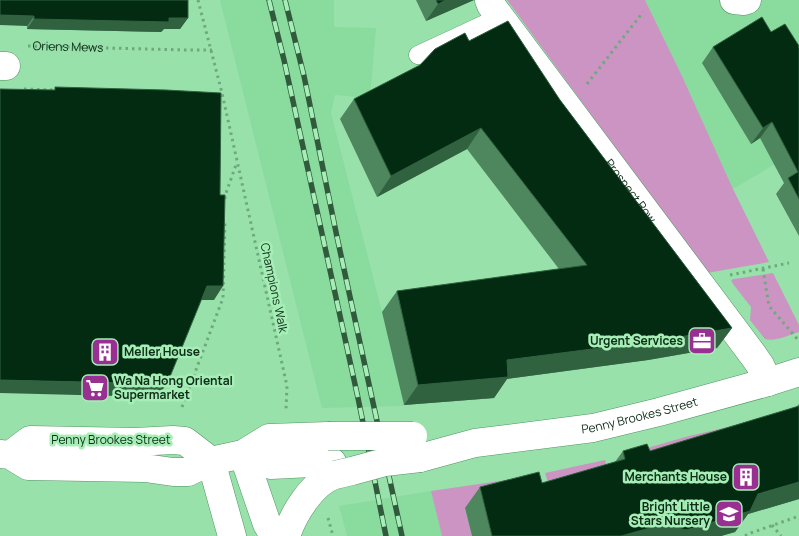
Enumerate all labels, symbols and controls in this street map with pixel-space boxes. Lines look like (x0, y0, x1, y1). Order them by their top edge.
street label: Oriens Mews (32, 37, 104, 56)
street label: Prospect Row (601, 155, 661, 227)
street label: Champions Walk (257, 241, 293, 335)
office icon: Urgent Services (687, 326, 717, 356)
place label: Urgent Services (590, 332, 683, 349)
building icon: Meller House (90, 337, 120, 367)
place label: Meller House (124, 343, 200, 360)
place label: Wa Na Hong Oriental Supermarket (114, 372, 233, 403)
supermarket icon: Wa Na Hong Oriental Supermarket (80, 373, 110, 403)
street label: Penny Brookes Street (580, 393, 700, 437)
street label: Penny Brookes Street (51, 431, 171, 448)
building icon: Merchants House (731, 462, 761, 492)
place label: Merchants House (625, 468, 727, 485)
place label: Bright Little Stars Nursery (631, 498, 710, 529)
school or university icon: Bright Little Stars Nursery (714, 499, 744, 529)

